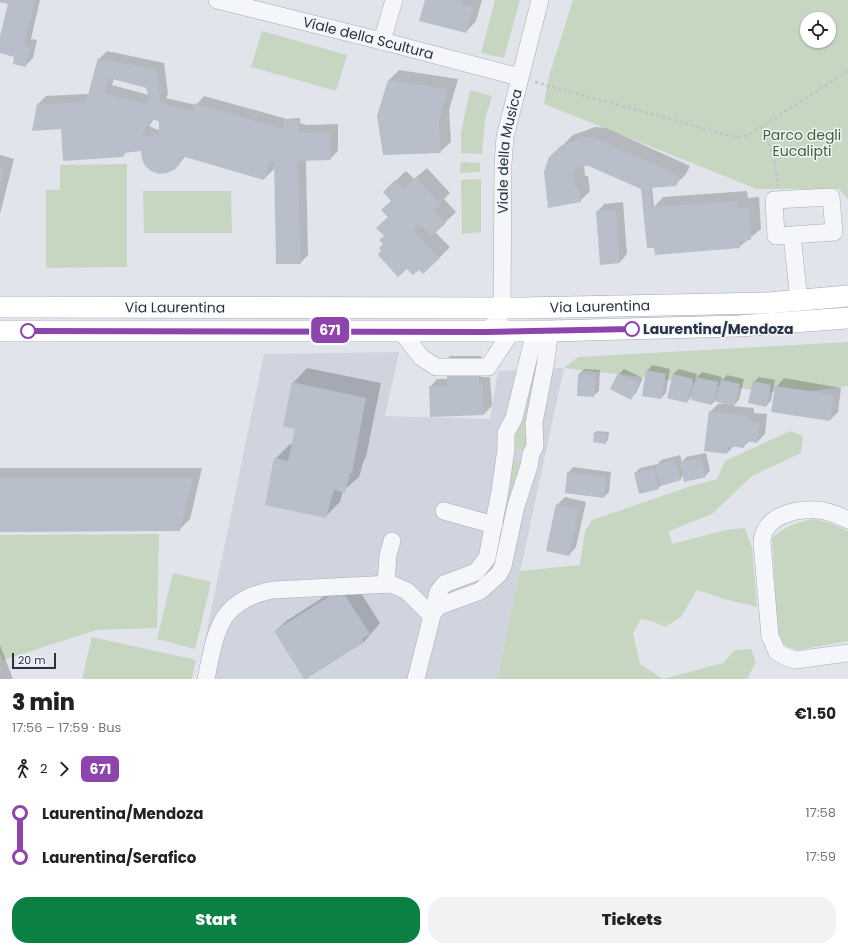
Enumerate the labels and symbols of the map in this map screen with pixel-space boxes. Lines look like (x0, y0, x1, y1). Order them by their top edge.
street label: Viale della Scultura (301, 12, 436, 64)
street label: Viale della Musica (493, 87, 527, 214)
park label: Parco degli Eucalipti (763, 125, 841, 161)
street label: Via Laurentina (550, 295, 650, 317)
street label: Via Laurentina (125, 297, 225, 317)
line badge: 671 (307, 317, 353, 343)
place label: Laurentina/Mendoza (643, 319, 794, 339)
marker: Laurentina/Mendoza (624, 321, 640, 337)
unlabelled marker (20, 323, 36, 339)
scale bar (12, 651, 56, 670)

